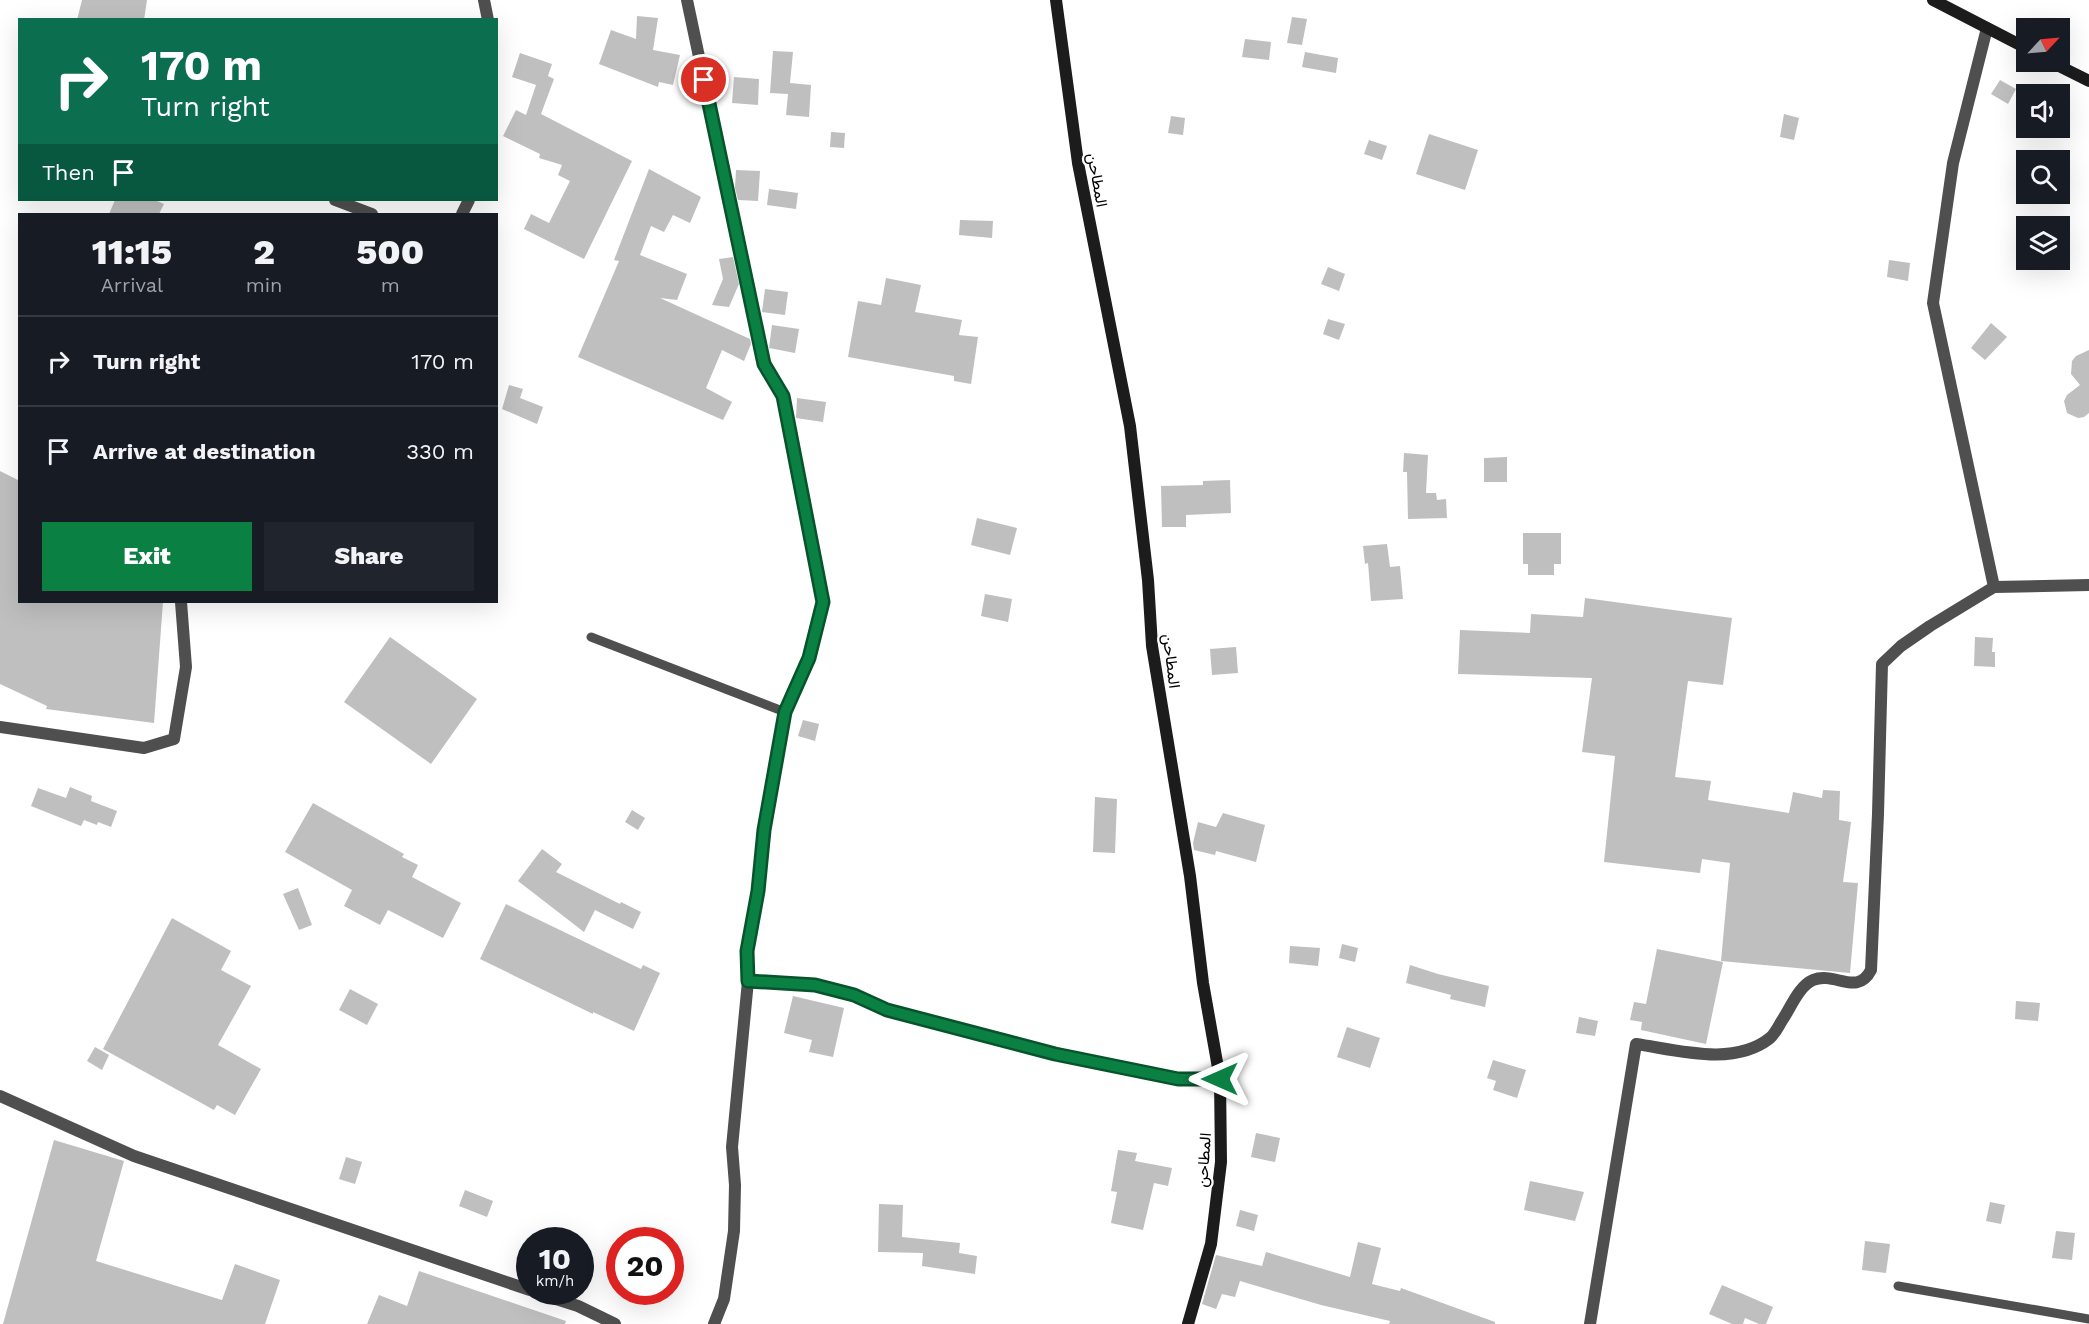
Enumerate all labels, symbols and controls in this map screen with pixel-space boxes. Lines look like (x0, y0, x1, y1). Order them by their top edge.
north arrow (2016, 18, 2070, 72)
map controls (2016, 18, 2070, 270)
text: 170 m (141, 41, 262, 90)
icon: right (42, 42, 120, 120)
pin (678, 54, 729, 105)
icon: arrive (687, 63, 720, 96)
button: sound (2016, 84, 2070, 138)
text: Turn right (141, 91, 270, 123)
button: search (2016, 150, 2070, 204)
street label: المطاحن (1082, 151, 1112, 209)
icon: arrive (107, 156, 140, 189)
text: Then (42, 160, 95, 185)
button: layers (2016, 216, 2070, 270)
text: 11:15 (92, 231, 172, 273)
text: 2 (253, 231, 275, 273)
text: 500 (356, 231, 424, 273)
text: Arrival (101, 273, 163, 297)
text: min (246, 273, 283, 297)
text: m (381, 273, 400, 297)
icon: right (42, 345, 75, 378)
text: Turn right (93, 349, 200, 374)
text: 170 m (411, 349, 474, 374)
icon: arrive (42, 435, 75, 468)
text: Arrive at destination (93, 439, 316, 464)
text: 330 m (406, 439, 474, 464)
button: Exit (42, 522, 252, 591)
button: Share (264, 522, 474, 591)
street label: المطاحن (1158, 633, 1184, 690)
position arrow (1188, 1047, 1252, 1111)
street label: المطاحن (1192, 1132, 1216, 1188)
speed limit sign: 20 (606, 1227, 684, 1305)
text: 10 (539, 1241, 571, 1276)
text: km/h (536, 1272, 574, 1290)

